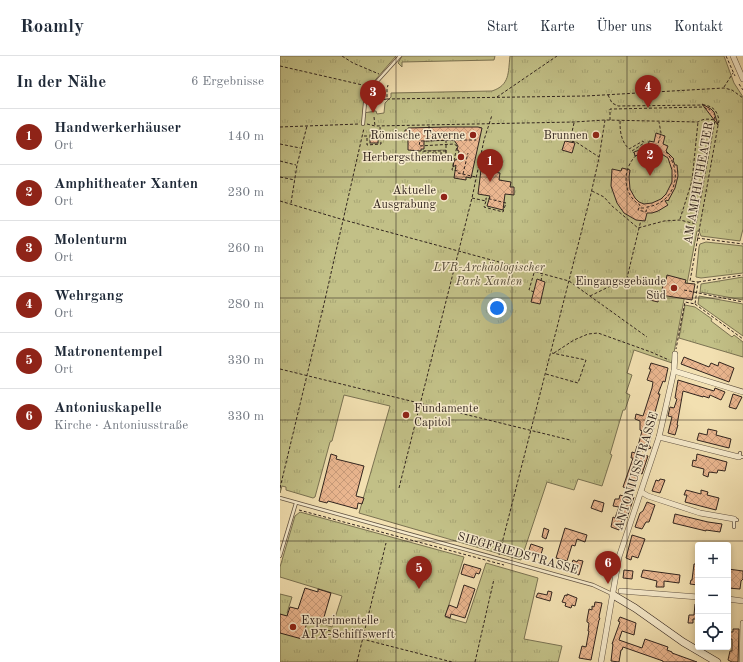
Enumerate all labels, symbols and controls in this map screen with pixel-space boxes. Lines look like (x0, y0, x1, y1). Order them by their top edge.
text: Roamly (20, 18, 84, 37)
text: Start (487, 20, 518, 34)
text: Karte (540, 20, 575, 34)
text: Über uns (597, 20, 652, 34)
text: Kontakt (674, 20, 723, 34)
text: In der Nähe (16, 74, 106, 91)
text: 6 Ergebnisse (191, 75, 264, 88)
pin: 4 (635, 75, 661, 108)
pin: 3 (360, 80, 386, 113)
text: Handwerkerhäuser (54, 121, 181, 136)
street label: AM AMPHITHEATER (682, 121, 716, 245)
text: 1 (25, 130, 33, 143)
text: 140 m (227, 130, 264, 143)
place label: Römische Taverne (370, 130, 465, 142)
marker: Römische Taverne (468, 130, 478, 140)
place label: Brunnen (543, 130, 589, 142)
marker: Brunnen (591, 130, 601, 140)
text: Ort (54, 139, 73, 152)
pin: 2 (637, 143, 663, 176)
pin: 1 (477, 149, 503, 182)
place label: Herbergsthermen (362, 152, 454, 164)
marker: Herbergsthermen (456, 152, 466, 162)
text: Amphitheater Xanten (54, 177, 198, 192)
place label: Aktuelle Ausgrabung (372, 185, 437, 211)
text: 2 (25, 186, 33, 199)
text: 230 m (227, 186, 264, 199)
marker: Aktuelle Ausgrabung (439, 192, 449, 202)
text: Ort (54, 195, 73, 208)
text: Molenturm (54, 233, 127, 248)
text: 3 (25, 242, 33, 255)
text: 260 m (227, 242, 264, 255)
text: Ort (54, 251, 73, 264)
park label: LVR-Archäologischer Park Xanten (432, 261, 546, 288)
place label: Eingangsgebäude Süd (575, 276, 666, 302)
marker: Eingangsgebäude Süd (669, 283, 679, 293)
text: Wehrgang (54, 289, 123, 304)
text: 4 (25, 298, 33, 311)
text: 280 m (227, 298, 264, 311)
your location (487, 298, 507, 318)
text: Ort (54, 307, 73, 320)
text: Matronentempel (54, 345, 163, 360)
text: 5 (25, 354, 33, 367)
text: 330 m (227, 354, 264, 367)
text: Ort (54, 363, 73, 376)
text: Antoniuskapelle (54, 401, 162, 416)
place label: Fundamente Capitol (414, 403, 479, 429)
text: 6 (25, 410, 33, 423)
text: 330 m (227, 410, 264, 423)
marker: Fundamente Capitol (401, 410, 411, 420)
street label: ANTONIUSSTRASSE (613, 411, 661, 532)
text: Kirche · Antoniusstraße (54, 419, 188, 432)
street label: SIEGFRIEDSTRASSE (456, 531, 580, 577)
map controls (695, 542, 731, 650)
button: + (695, 542, 731, 578)
pin: 6 (595, 551, 621, 584)
pin: 5 (406, 556, 432, 589)
button: − (695, 578, 731, 614)
button: locate (695, 614, 731, 650)
place label: Experimentelle APX-Schiffswerft (301, 615, 395, 641)
marker: Experimentelle APX-Schiffswerft (288, 622, 298, 632)

